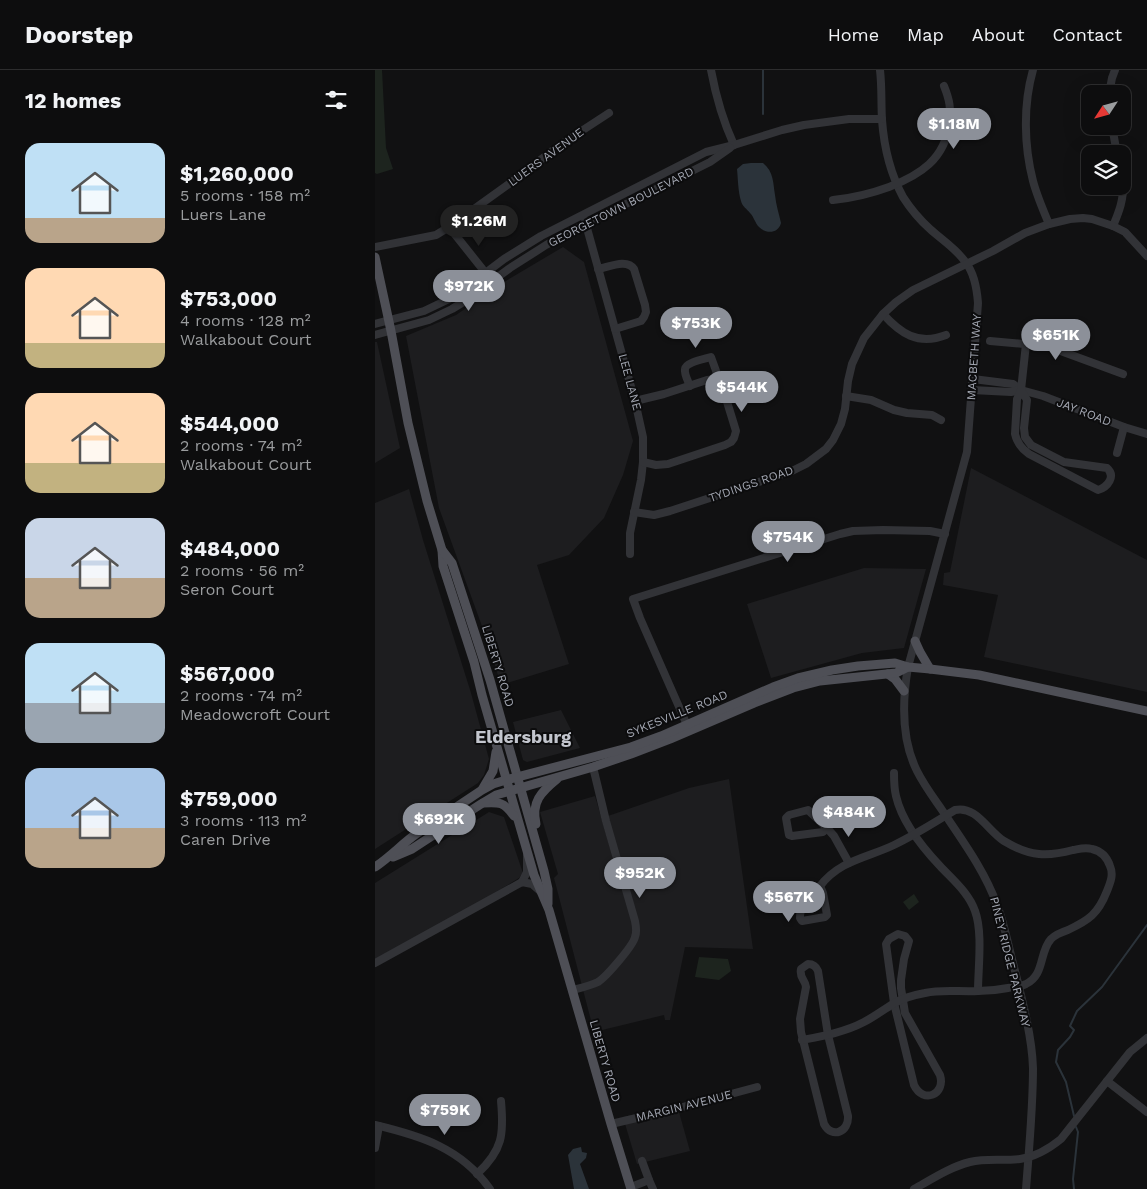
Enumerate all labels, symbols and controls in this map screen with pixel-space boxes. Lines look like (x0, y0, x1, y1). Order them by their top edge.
text: Doorstep (25, 21, 133, 49)
text: Home (828, 24, 879, 45)
text: Map (907, 24, 944, 45)
text: About (972, 24, 1024, 45)
text: Contact (1052, 24, 1122, 45)
north arrow (1081, 85, 1131, 135)
map controls (1081, 85, 1131, 195)
icon: filters (322, 86, 350, 114)
text: 12 homes (25, 88, 121, 113)
pin: $1.18M (913, 108, 995, 150)
text: $1.18M (928, 114, 980, 133)
street label: LUERS AVENUE (505, 125, 587, 189)
button: layers (1081, 145, 1131, 195)
text: $1,260,000 (180, 161, 294, 186)
icon: home (65, 163, 125, 223)
street label: GEORGETOWN BOULEVARD (546, 164, 696, 250)
text: 5 rooms · 158 m² (180, 186, 310, 205)
pin: $1.26M (438, 204, 520, 247)
text: Luers Lane (180, 205, 266, 224)
text: $1.26M (451, 211, 507, 230)
pin: $972K (434, 270, 504, 312)
text: $972K (444, 276, 494, 295)
text: $753,000 (180, 286, 277, 311)
icon: home (65, 288, 125, 348)
pin: $753K (661, 306, 731, 349)
text: 4 rooms · 128 m² (180, 311, 311, 330)
text: $753K (671, 313, 721, 332)
street label: MACBETH WAY (964, 313, 984, 401)
pin: $651K (1021, 318, 1091, 361)
text: $651K (1032, 325, 1080, 344)
text: Walkabout Court (180, 330, 312, 349)
street label: LEE LANE (616, 352, 644, 412)
pin: $544K (707, 370, 777, 413)
text: $544K (716, 377, 768, 396)
street label: JAY ROAD (1055, 395, 1113, 429)
text: $544,000 (180, 411, 279, 436)
icon: home (65, 413, 125, 473)
text: 2 rooms · 74 m² (180, 436, 302, 455)
text: Walkabout Court (180, 455, 312, 474)
street label: TYDINGS ROAD (707, 463, 795, 505)
pin: $754K (753, 520, 823, 563)
text: $754K (763, 527, 813, 546)
text: $484,000 (180, 536, 280, 561)
icon: home (65, 538, 125, 598)
text: 2 rooms · 56 m² (180, 561, 304, 580)
text: Seron Court (180, 580, 274, 599)
street label: LIBERTY ROAD (479, 623, 517, 709)
text: $567,000 (180, 661, 275, 686)
icon: home (65, 663, 125, 723)
text: 2 rooms · 74 m² (180, 686, 302, 705)
street label: SYKESVILLE ROAD (624, 687, 730, 741)
text: Meadowcroft Court (180, 705, 330, 724)
district label: Eldersburg (475, 726, 572, 747)
text: $759,000 (180, 786, 278, 811)
icon: home (65, 788, 125, 848)
pin: $484K (814, 796, 884, 838)
pin: $692K (404, 802, 474, 845)
text: $484K (823, 802, 875, 821)
text: $692K (414, 809, 464, 828)
text: 3 rooms · 113 m² (180, 811, 307, 830)
text: Caren Drive (180, 830, 271, 849)
pin: $952K (605, 856, 675, 899)
text: $952K (615, 863, 665, 882)
pin: $567K (754, 880, 824, 923)
text: $567K (764, 887, 814, 906)
street label: PINEY RIDGE PARKWAY (987, 895, 1033, 1029)
street label: LIBERTY ROAD (587, 1018, 623, 1104)
street label: MARGIN AVENUE (635, 1087, 734, 1125)
pin: $759K (410, 1094, 480, 1136)
text: $759K (420, 1100, 470, 1119)

